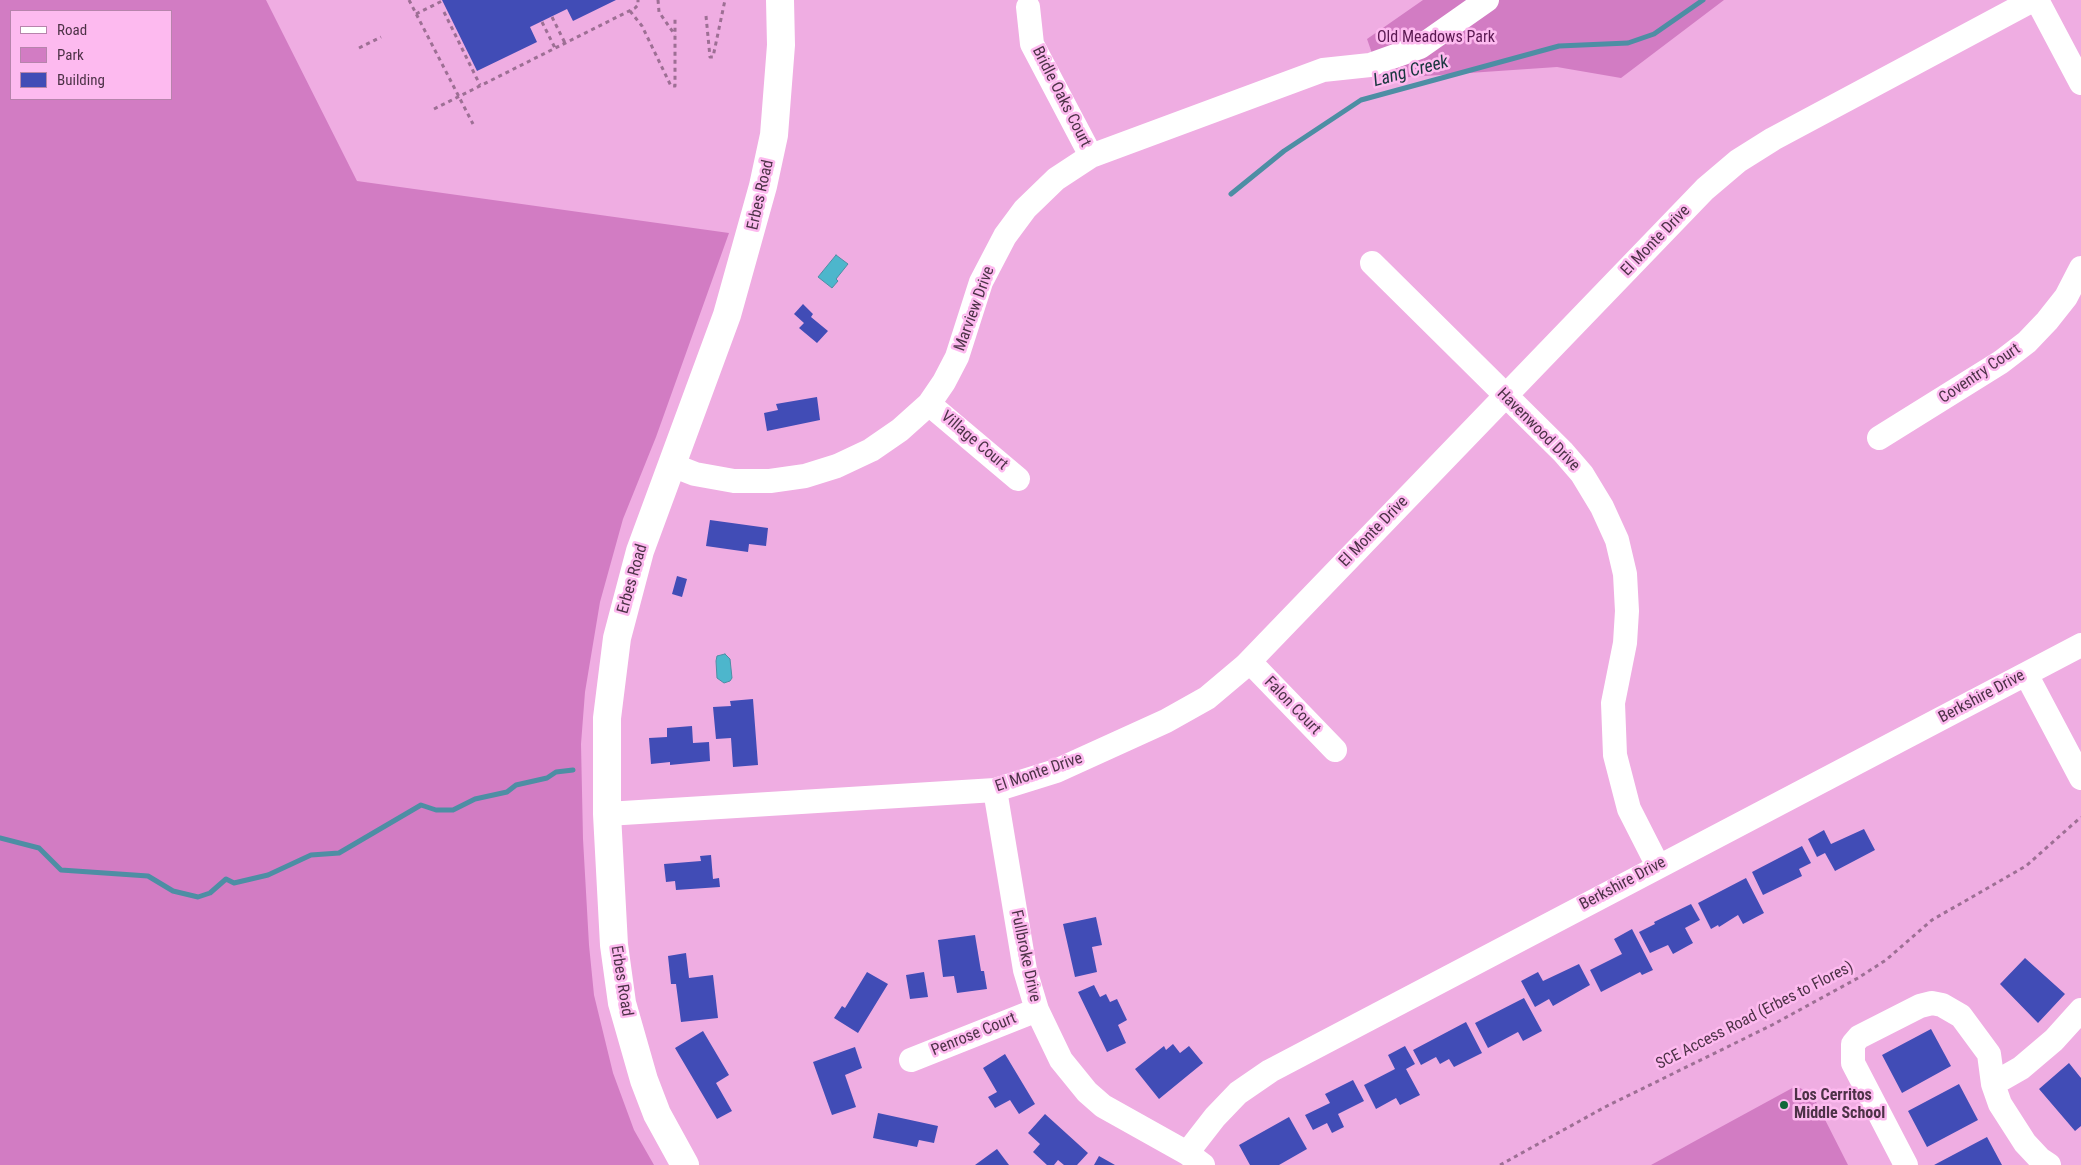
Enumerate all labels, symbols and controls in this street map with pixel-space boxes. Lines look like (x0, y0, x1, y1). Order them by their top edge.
legend (10, 10, 172, 100)
text: Road (57, 21, 87, 39)
park label: Old Meadows Park (1377, 28, 1495, 48)
street label: Bridle Oaks Court (1027, 43, 1095, 151)
text: Park (57, 46, 84, 64)
water label: Lang Creek (1371, 52, 1451, 92)
text: Building (57, 71, 105, 89)
street label: Erbes Road (744, 158, 778, 232)
street label: El Monte Drive (1617, 202, 1695, 280)
street label: Marview Drive (951, 264, 999, 354)
street label: Coventry Court (1936, 340, 2024, 408)
street label: Havenwood Drive (1493, 385, 1583, 475)
street label: Village Court (937, 407, 1011, 475)
street label: El Monte Drive (1335, 493, 1413, 571)
street label: Erbes Road (614, 542, 652, 616)
street label: Berkshire Drive (1936, 666, 2028, 728)
street label: Falon Court (1260, 673, 1324, 739)
street label: El Monte Drive (993, 749, 1085, 797)
street label: Berkshire Drive (1577, 853, 1669, 915)
street label: Fullbroke Drive (1006, 908, 1044, 1004)
street label: Erbes Road (606, 944, 636, 1018)
street label: SCE Access Road (Erbes to Flores) (1653, 958, 1857, 1074)
street label: Penrose Court (929, 1009, 1019, 1061)
place label: Los Cerritos Middle School (1794, 1086, 1885, 1124)
marker: Los Cerritos Middle School (1778, 1099, 1790, 1111)

